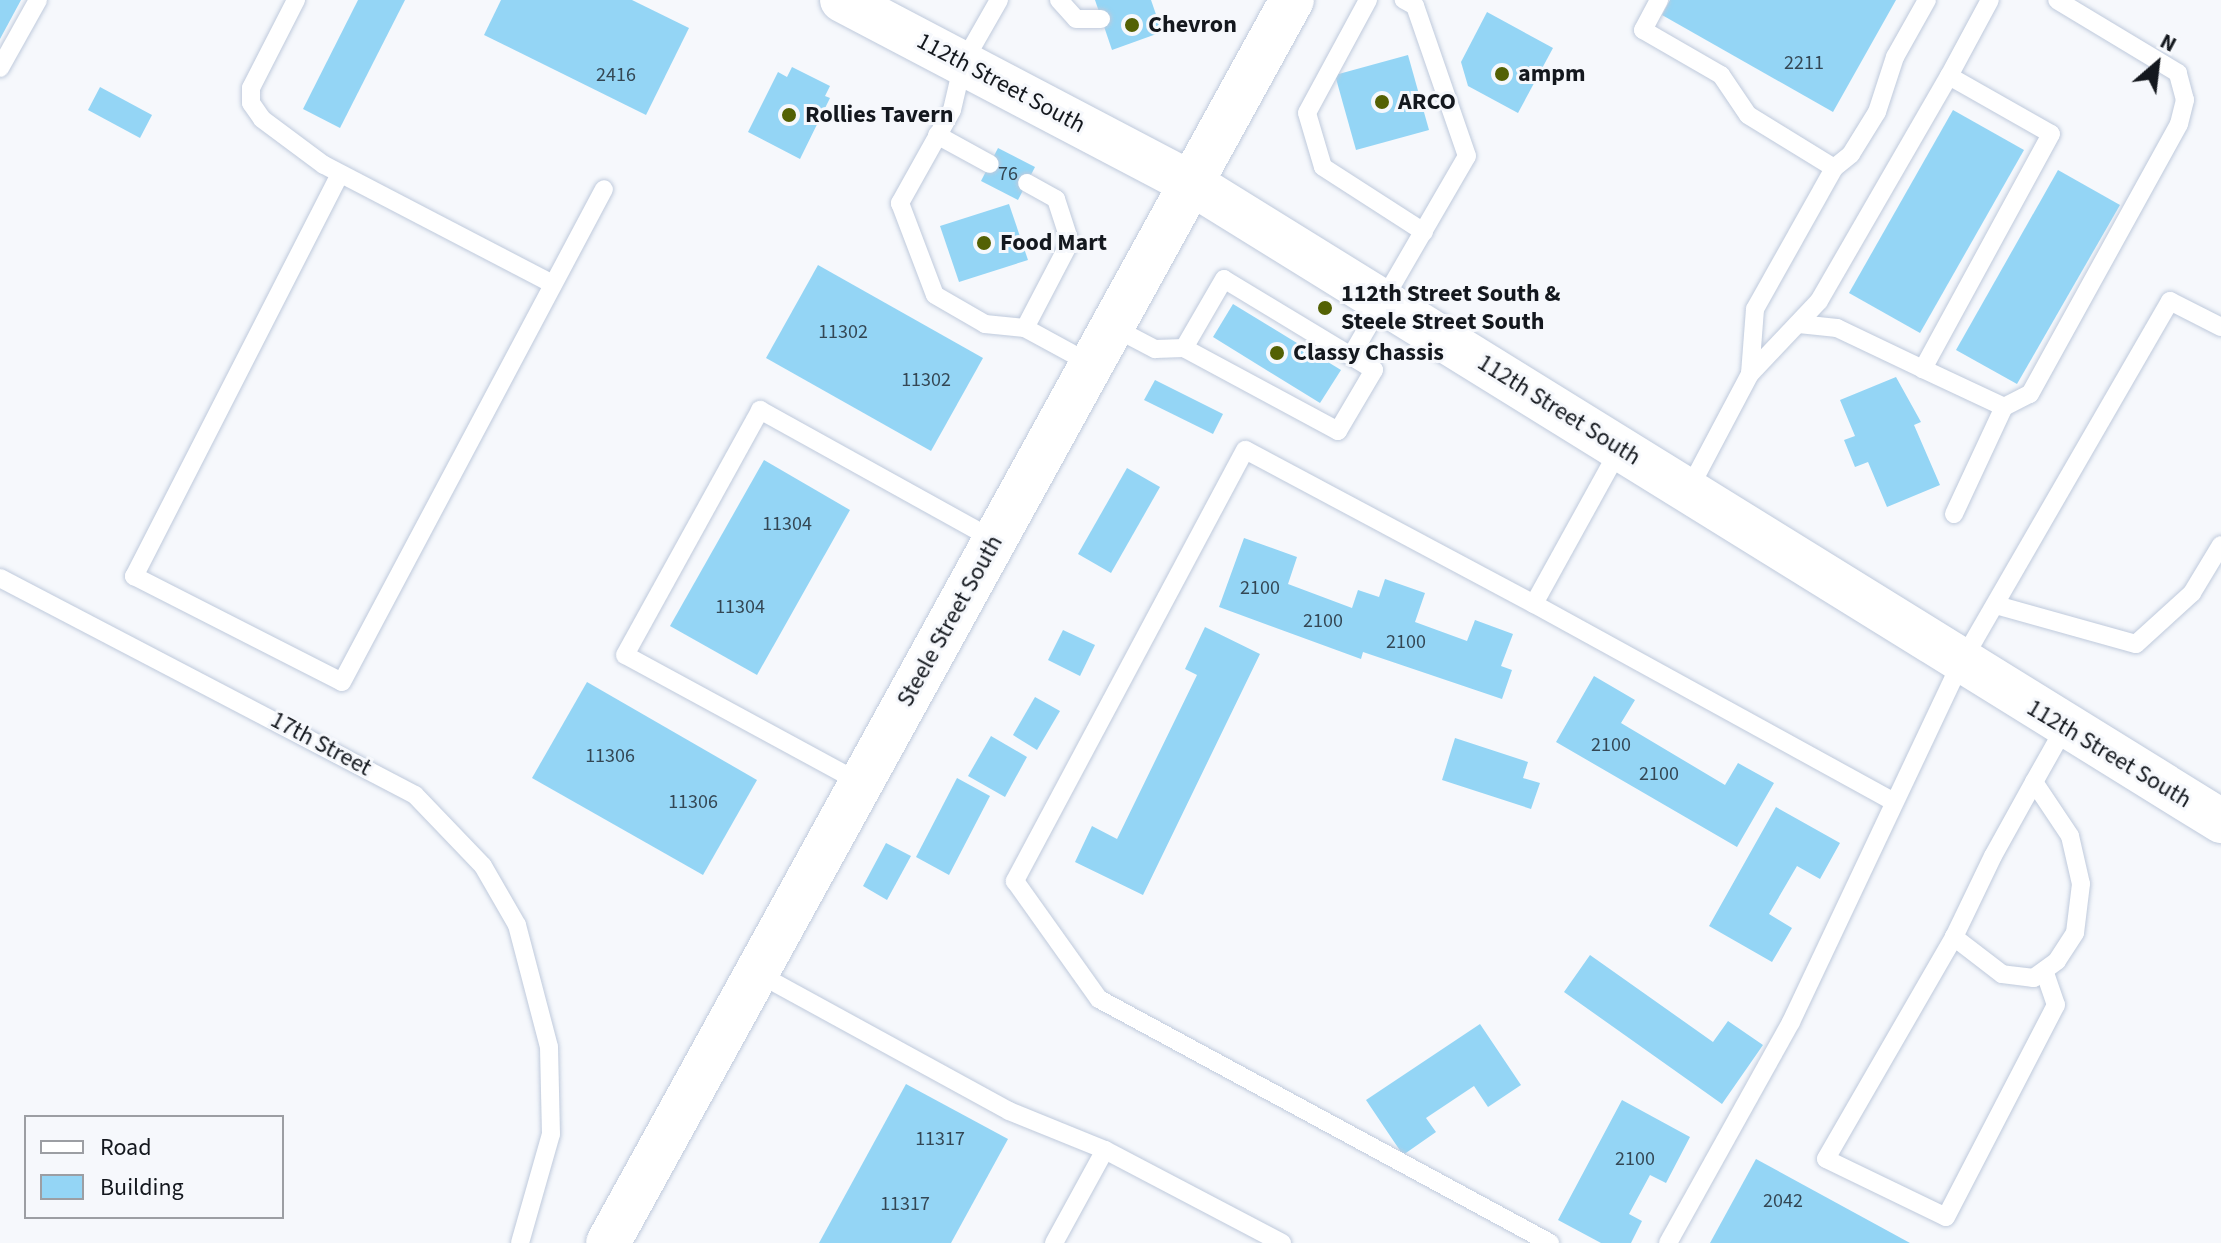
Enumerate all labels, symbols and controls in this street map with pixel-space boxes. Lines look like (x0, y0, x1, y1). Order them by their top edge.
place label: Chevron (1148, 11, 1237, 39)
marker: Chevron (1123, 16, 1141, 34)
north arrow (2117, 24, 2197, 104)
text: N (2154, 25, 2182, 60)
street label: 112th Street South (912, 26, 1090, 140)
house number: 2211 (1784, 51, 1824, 75)
place label: ampm (1518, 60, 1586, 88)
house number: 2416 (596, 63, 636, 87)
marker: ampm (1493, 65, 1511, 83)
place label: ARCO (1398, 88, 1456, 116)
marker: ARCO (1373, 93, 1391, 111)
place label: Rollies Tavern (805, 101, 954, 129)
marker: Rollies Tavern (780, 106, 798, 124)
house number: 76 (998, 162, 1018, 186)
place label: Food Mart (1000, 229, 1107, 257)
marker: Food Mart (975, 234, 993, 252)
place label: 112th Street South & Steele Street South (1341, 280, 1560, 336)
marker: 112th Street South & Steele Street South (1316, 299, 1334, 317)
house number: 11302 (818, 320, 868, 344)
place label: Classy Chassis (1293, 339, 1444, 367)
marker: Classy Chassis (1268, 344, 1286, 362)
street label: 112th Street South (1472, 348, 1646, 472)
house number: 11302 (901, 368, 951, 392)
house number: 11304 (762, 512, 812, 536)
street label: Steele Street South (891, 530, 1009, 712)
house number: 2100 (1240, 576, 1280, 600)
house number: 11304 (715, 595, 765, 619)
house number: 2100 (1303, 609, 1343, 633)
house number: 2100 (1386, 630, 1426, 654)
street label: 112th Street South (2022, 694, 2196, 814)
street label: 17th Street (266, 705, 376, 783)
house number: 2100 (1591, 733, 1631, 757)
house number: 11306 (585, 744, 635, 768)
house number: 2100 (1639, 762, 1679, 786)
house number: 11306 (668, 790, 718, 814)
legend (24, 1115, 284, 1219)
house number: 11317 (915, 1127, 965, 1151)
text: Road (100, 1130, 152, 1165)
house number: 2100 (1615, 1147, 1655, 1171)
text: Building (100, 1170, 184, 1205)
house number: 2042 (1763, 1189, 1803, 1213)
house number: 11317 (880, 1192, 930, 1216)

